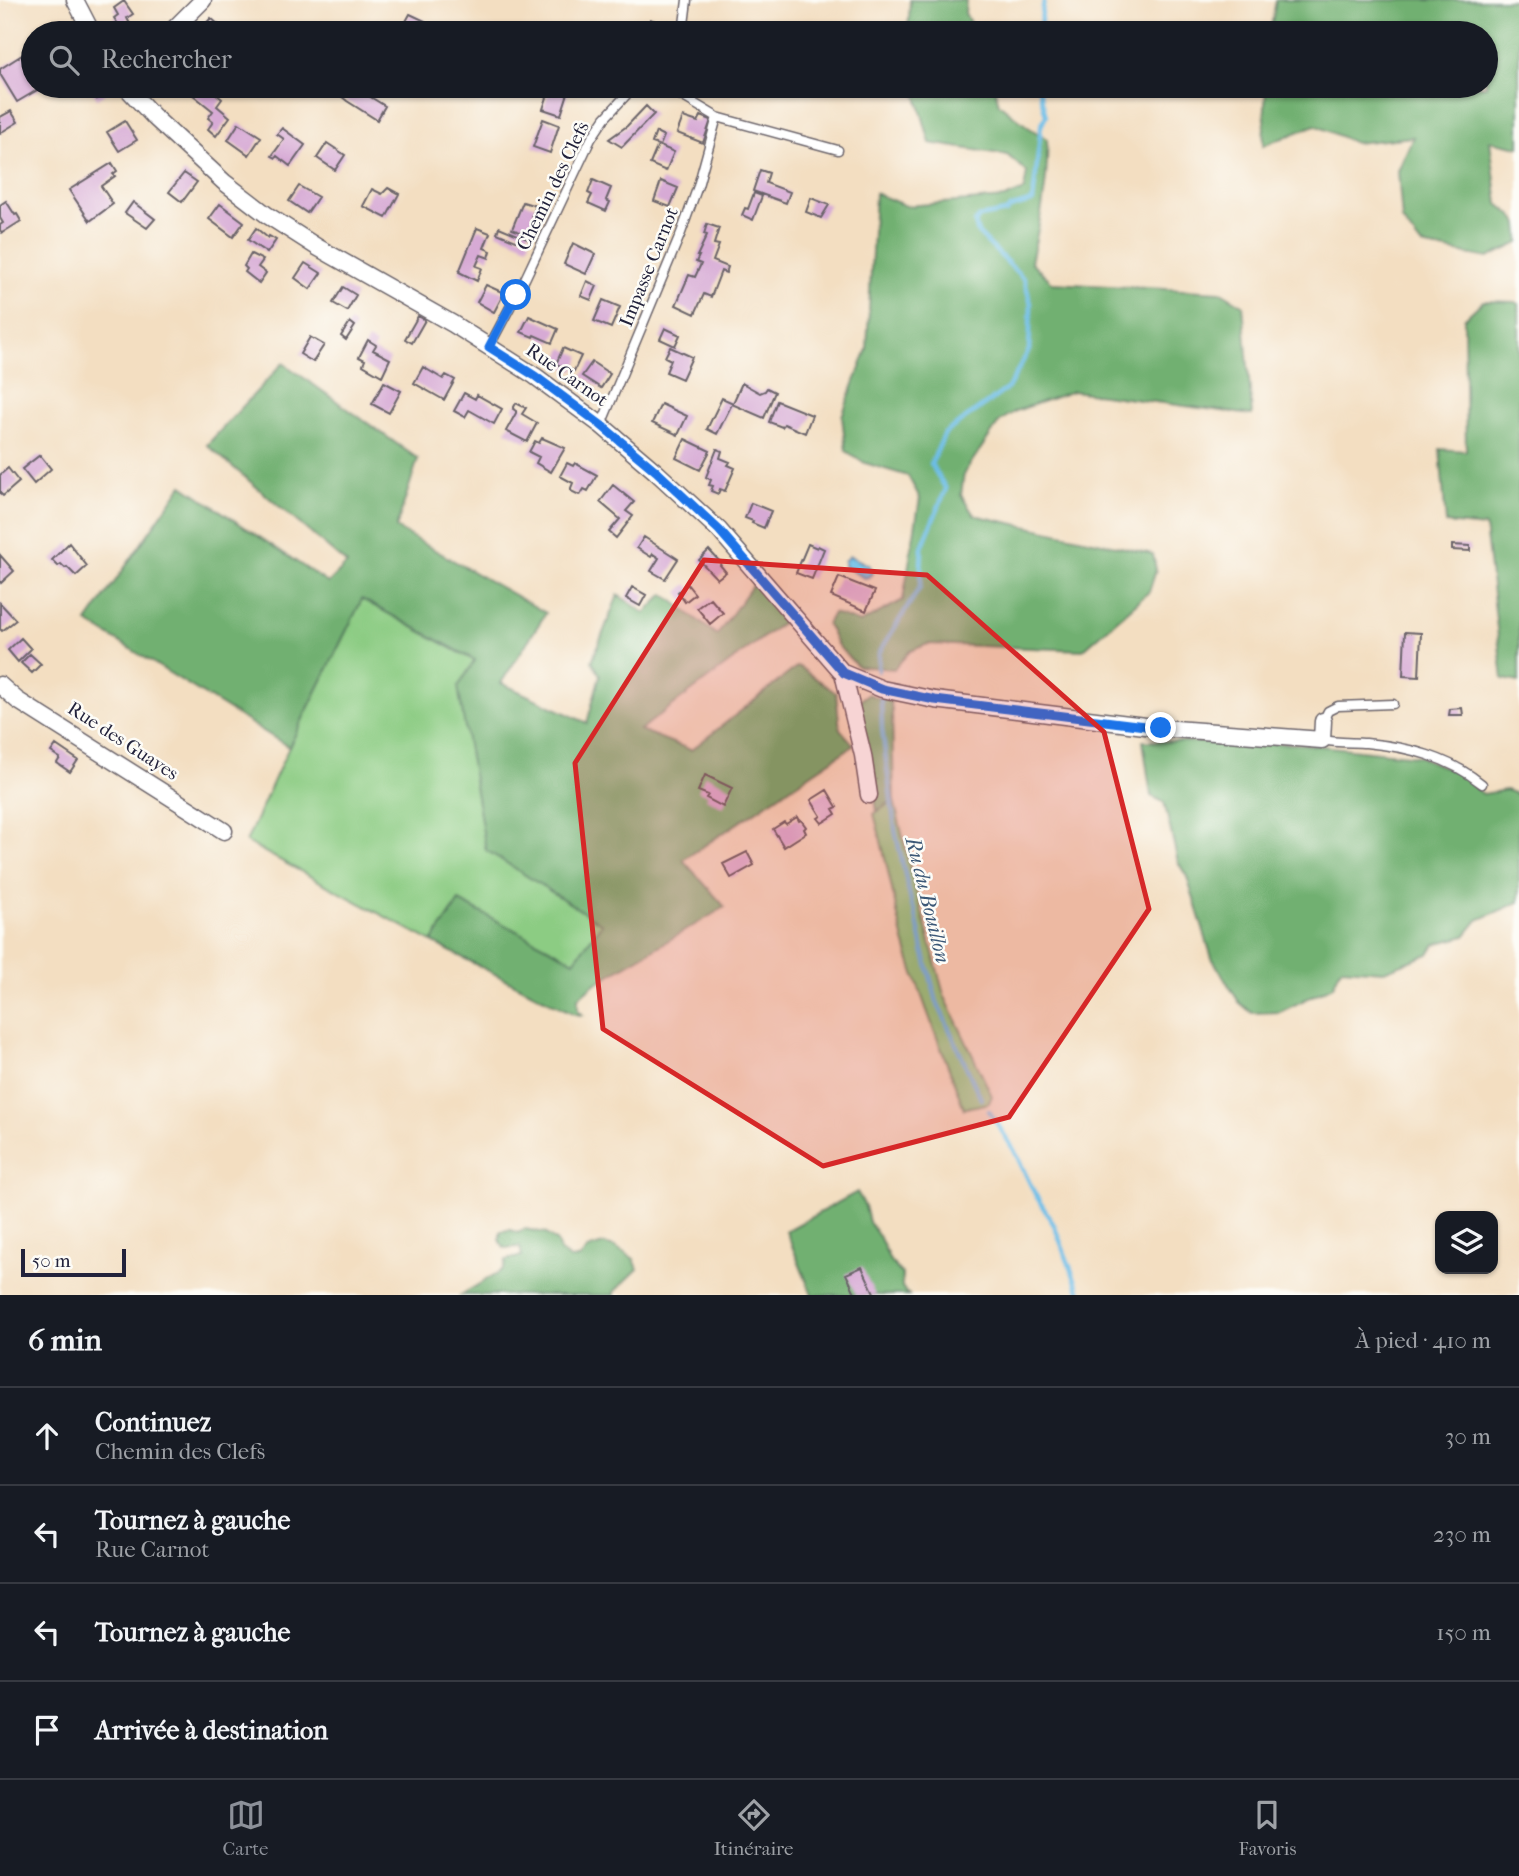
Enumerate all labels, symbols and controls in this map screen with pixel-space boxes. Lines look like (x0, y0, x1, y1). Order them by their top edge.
search box (21, 21, 1498, 98)
icon: search (45, 41, 83, 79)
text: Rechercher (101, 44, 232, 75)
street label: Chemin des Clefs (512, 118, 594, 254)
street label: Impasse Carnot (615, 204, 683, 330)
route start (500, 279, 531, 310)
street label: Rue Carnot (522, 339, 612, 411)
street label: Rue des Guayes (64, 697, 182, 785)
route end (1145, 712, 1176, 743)
water label: Ru du Bouillon (900, 832, 955, 966)
map controls (1435, 1211, 1498, 1274)
button: layers (1435, 1211, 1498, 1274)
scale bar (21, 1246, 126, 1278)
text: 50 m (32, 1250, 71, 1272)
text: 6 min (28, 1323, 102, 1358)
text: À pied · 410 m (1355, 1327, 1491, 1354)
text: Continuez (95, 1407, 211, 1438)
icon: ahead (28, 1417, 66, 1455)
text: 30 m (1445, 1423, 1491, 1450)
text: Chemin des Clefs (95, 1438, 265, 1465)
text: Tournez à gauche (95, 1505, 290, 1536)
icon: left (28, 1515, 66, 1553)
text: 230 m (1433, 1521, 1491, 1548)
text: Rue Carnot (95, 1536, 209, 1563)
icon: left (28, 1613, 66, 1651)
text: Tournez à gauche (95, 1617, 290, 1648)
text: 150 m (1436, 1619, 1491, 1646)
icon: arrive (28, 1711, 66, 1749)
text: Arrivée à destination (95, 1715, 328, 1746)
tab: Carte (223, 1796, 269, 1860)
tab: Itinéraire (714, 1796, 793, 1860)
tab: Favoris (1239, 1796, 1296, 1860)

